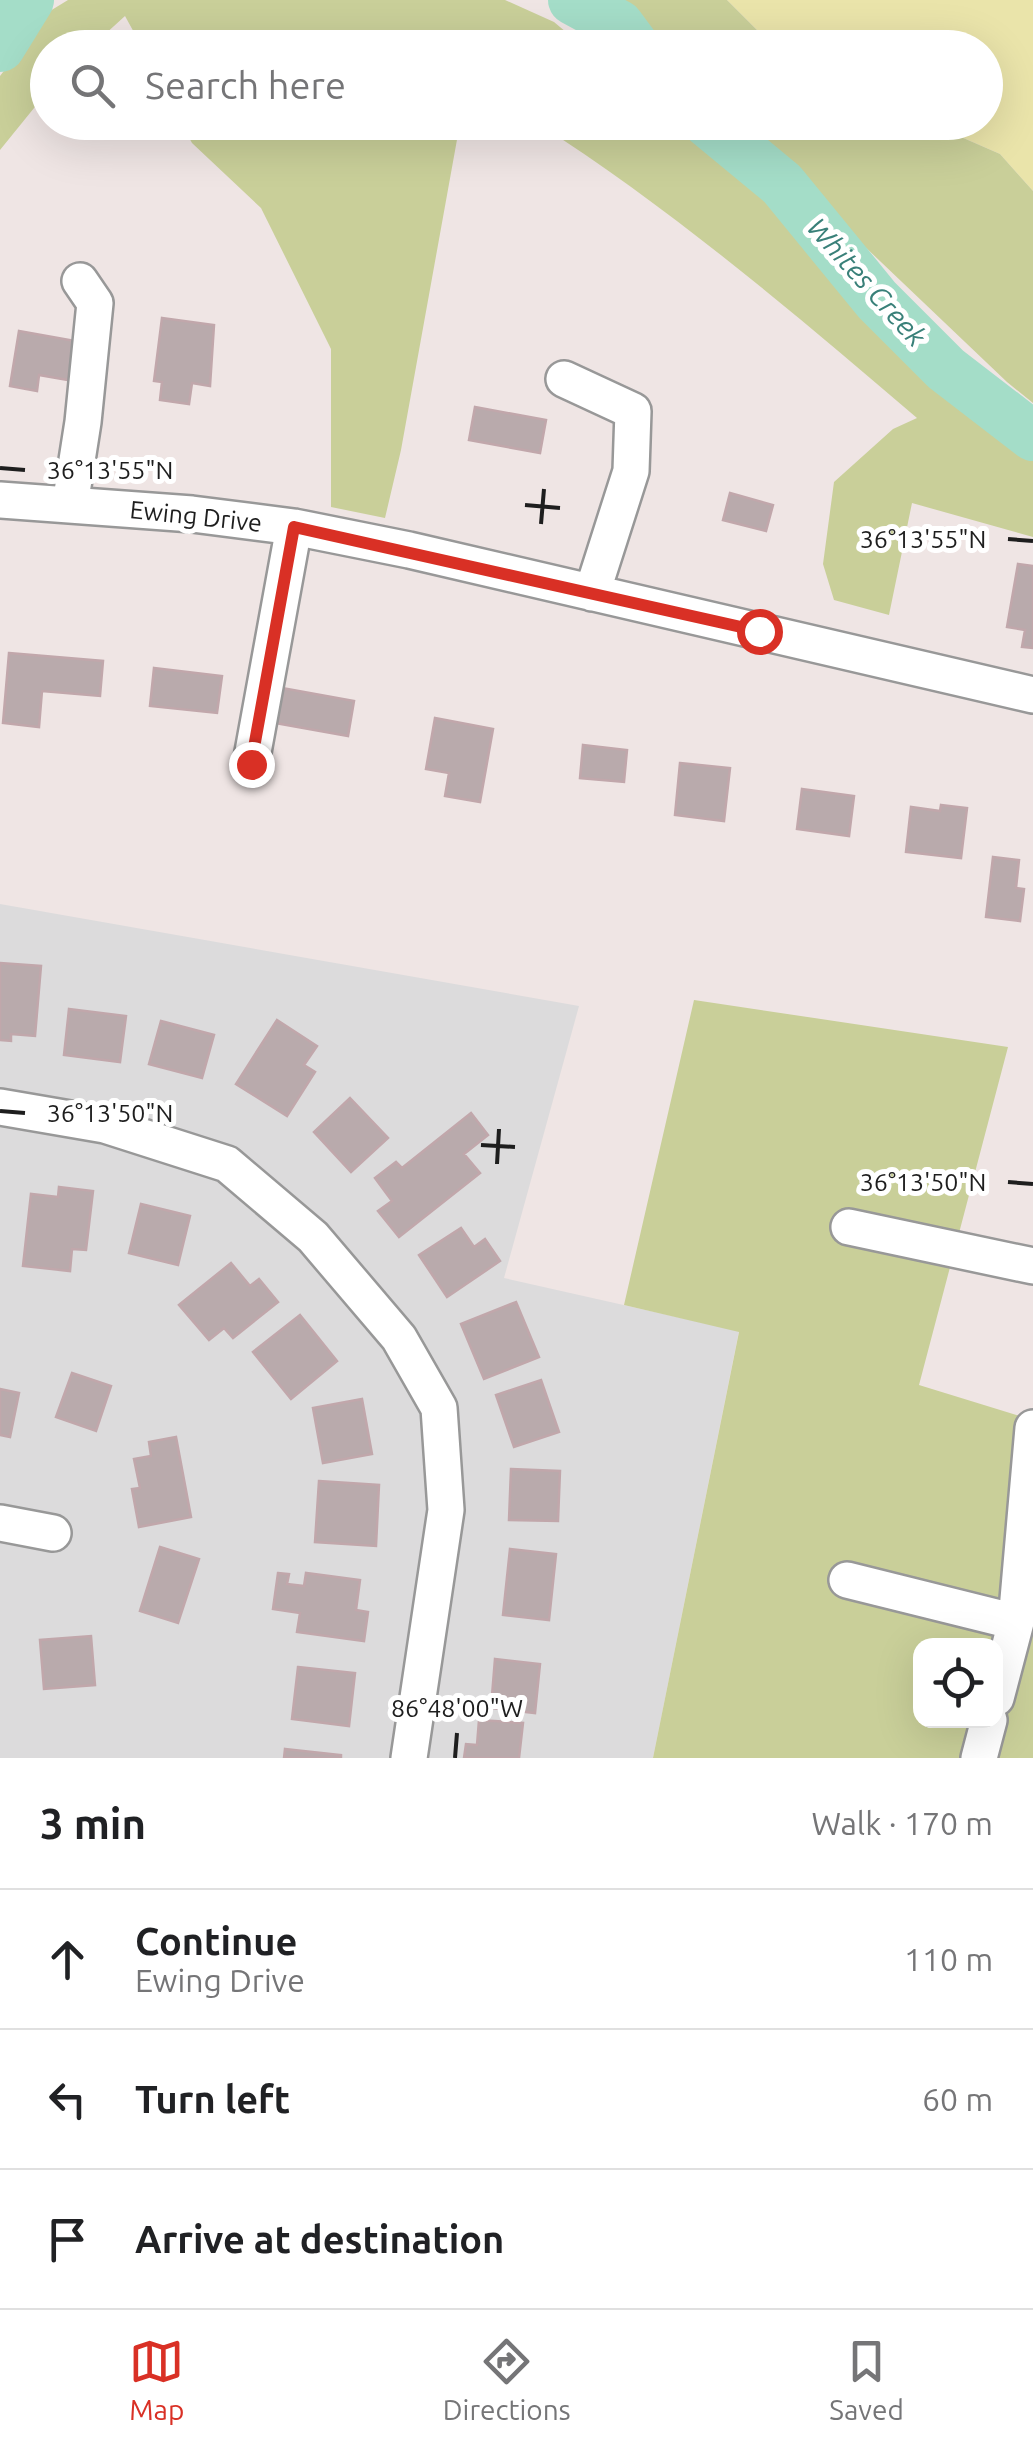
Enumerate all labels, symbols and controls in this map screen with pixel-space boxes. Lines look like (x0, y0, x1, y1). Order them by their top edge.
search box (30, 30, 1003, 140)
icon: search (65, 58, 120, 113)
text: Search here (145, 64, 346, 106)
water label: Whites Creek (802, 211, 933, 352)
text: 36°13'55"N (47, 456, 173, 484)
street label: Ewing Drive (129, 495, 263, 537)
text: 36°13'55"N (860, 525, 986, 553)
route start (737, 609, 783, 655)
route end (229, 742, 275, 788)
text: 36°13'50"N (47, 1099, 173, 1127)
text: 36°13'50"N (860, 1168, 986, 1196)
map controls (913, 1638, 1003, 1728)
button: locate (913, 1638, 1003, 1728)
text: 86°48'00"W (391, 1694, 523, 1722)
text: 3 min (40, 1800, 146, 1847)
text: Walk · 170 m (811, 1805, 993, 1841)
text: Continue (135, 1920, 297, 1962)
icon: ahead (40, 1932, 95, 1987)
text: 110 m (904, 1941, 993, 1977)
text: Ewing Drive (135, 1962, 305, 1998)
icon: left (40, 2072, 95, 2127)
text: Turn left (135, 2078, 290, 2120)
text: 60 m (922, 2081, 993, 2117)
icon: arrive (40, 2212, 95, 2267)
text: Arrive at destination (135, 2218, 504, 2260)
tab: Map (129, 2334, 184, 2425)
tab: Directions (443, 2334, 571, 2425)
tab: Saved (829, 2334, 904, 2425)

